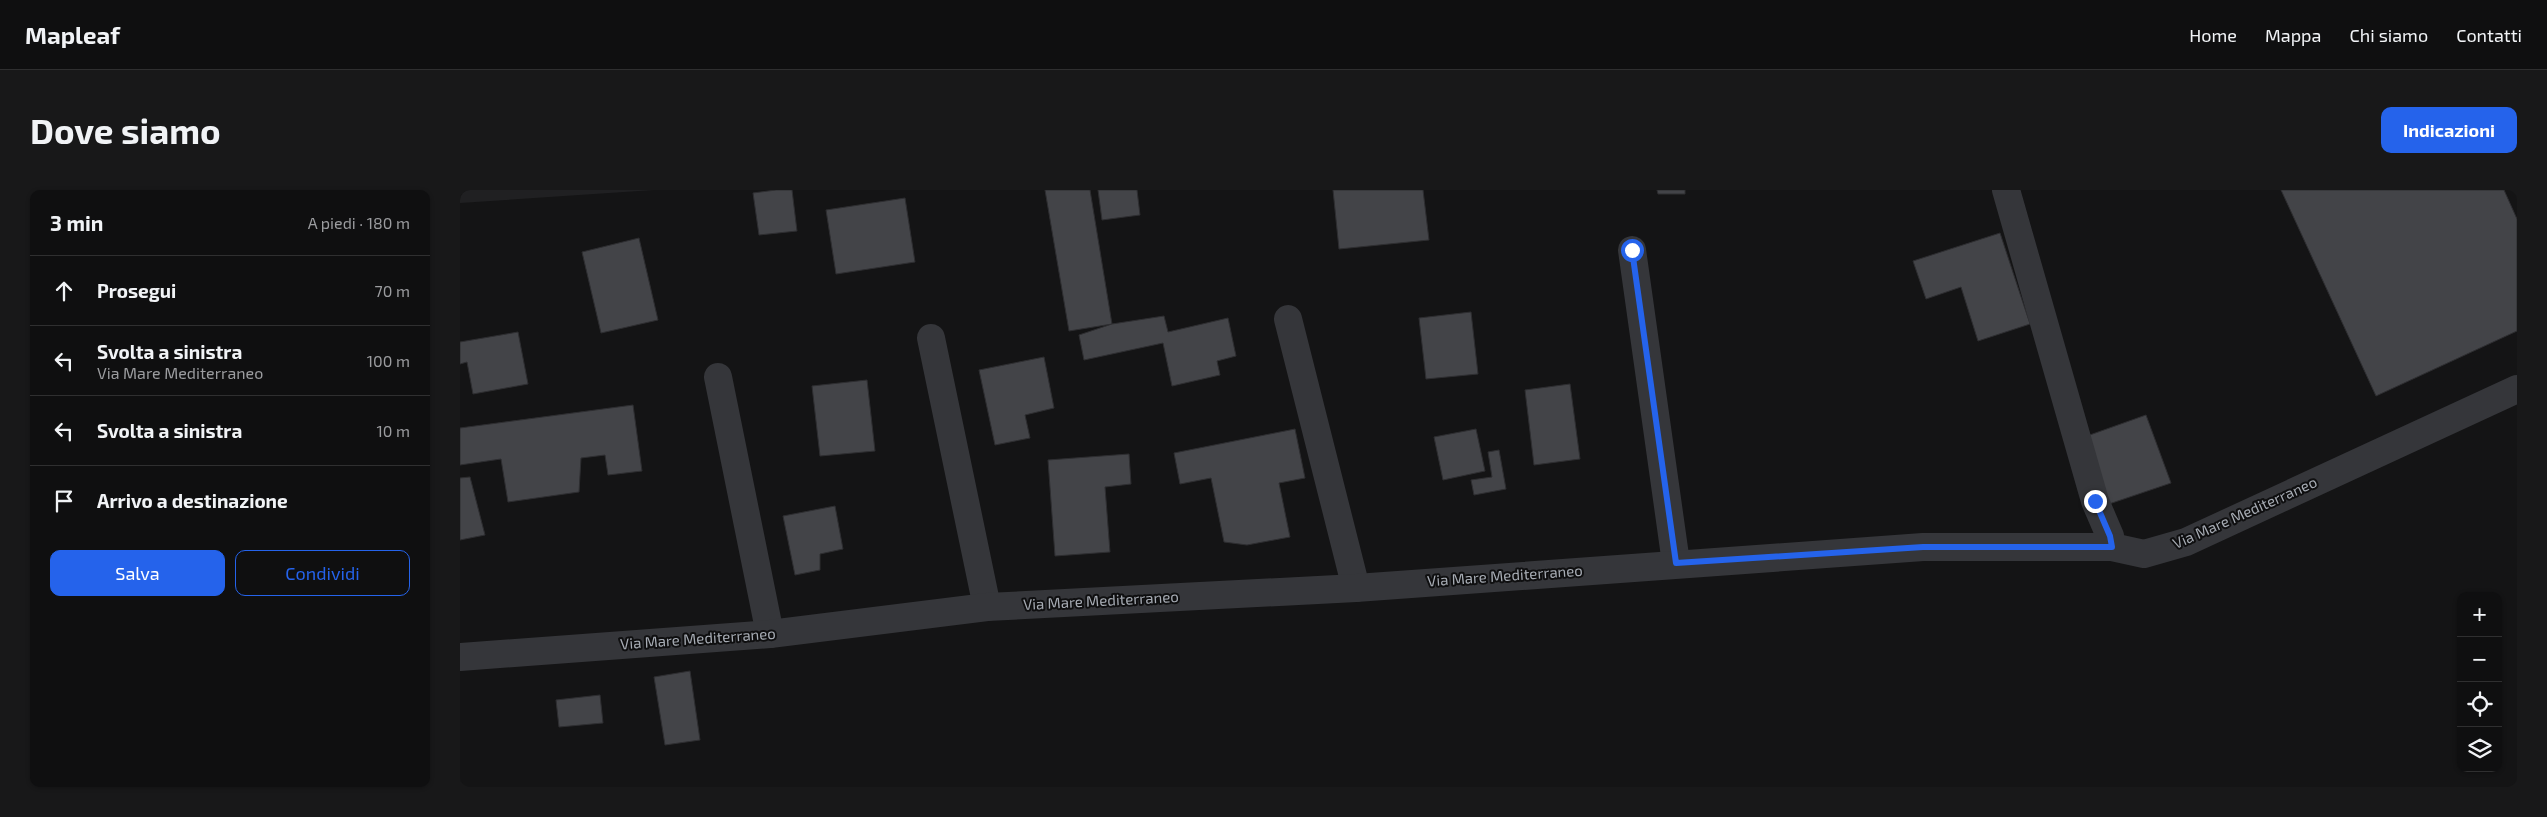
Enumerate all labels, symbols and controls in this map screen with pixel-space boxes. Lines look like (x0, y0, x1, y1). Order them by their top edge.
text: Mapleaf (25, 20, 120, 49)
text: Home (2189, 24, 2237, 46)
text: Mappa (2265, 24, 2321, 46)
text: Chi siamo (2349, 24, 2428, 46)
text: Contatti (2456, 24, 2522, 46)
button: Indicazioni (2381, 107, 2517, 153)
text: Dove siamo (30, 109, 221, 151)
text: 3 min (50, 210, 103, 235)
text: A piedi · 180 m (308, 213, 410, 232)
route start (1621, 239, 1644, 262)
icon: ahead (50, 277, 78, 305)
text: Prosegui (97, 279, 176, 302)
text: 70 m (375, 281, 410, 300)
text: Svolta a sinistra (97, 340, 242, 363)
icon: left (50, 347, 78, 375)
text: 100 m (367, 351, 410, 370)
text: Via Mare Mediterraneo (97, 363, 263, 382)
icon: left (50, 417, 78, 445)
text: Svolta a sinistra (97, 419, 242, 442)
text: 10 m (376, 421, 410, 440)
street label: Via Mare Mediterraneo (2170, 472, 2319, 552)
icon: arrive (50, 487, 78, 515)
text: Arrivo a destinazione (97, 489, 288, 512)
route end (2084, 490, 2107, 513)
button: Salva (50, 550, 225, 596)
button: Condividi (235, 550, 410, 596)
street label: Via Mare Mediterraneo (1427, 561, 1583, 589)
street label: Via Mare Mediterraneo (1023, 587, 1179, 613)
map controls (2457, 592, 2502, 772)
button: + (2457, 592, 2502, 637)
street label: Via Mare Mediterraneo (620, 624, 776, 652)
button: − (2457, 637, 2502, 682)
button: locate (2457, 682, 2502, 727)
button: layers (2457, 727, 2502, 772)

